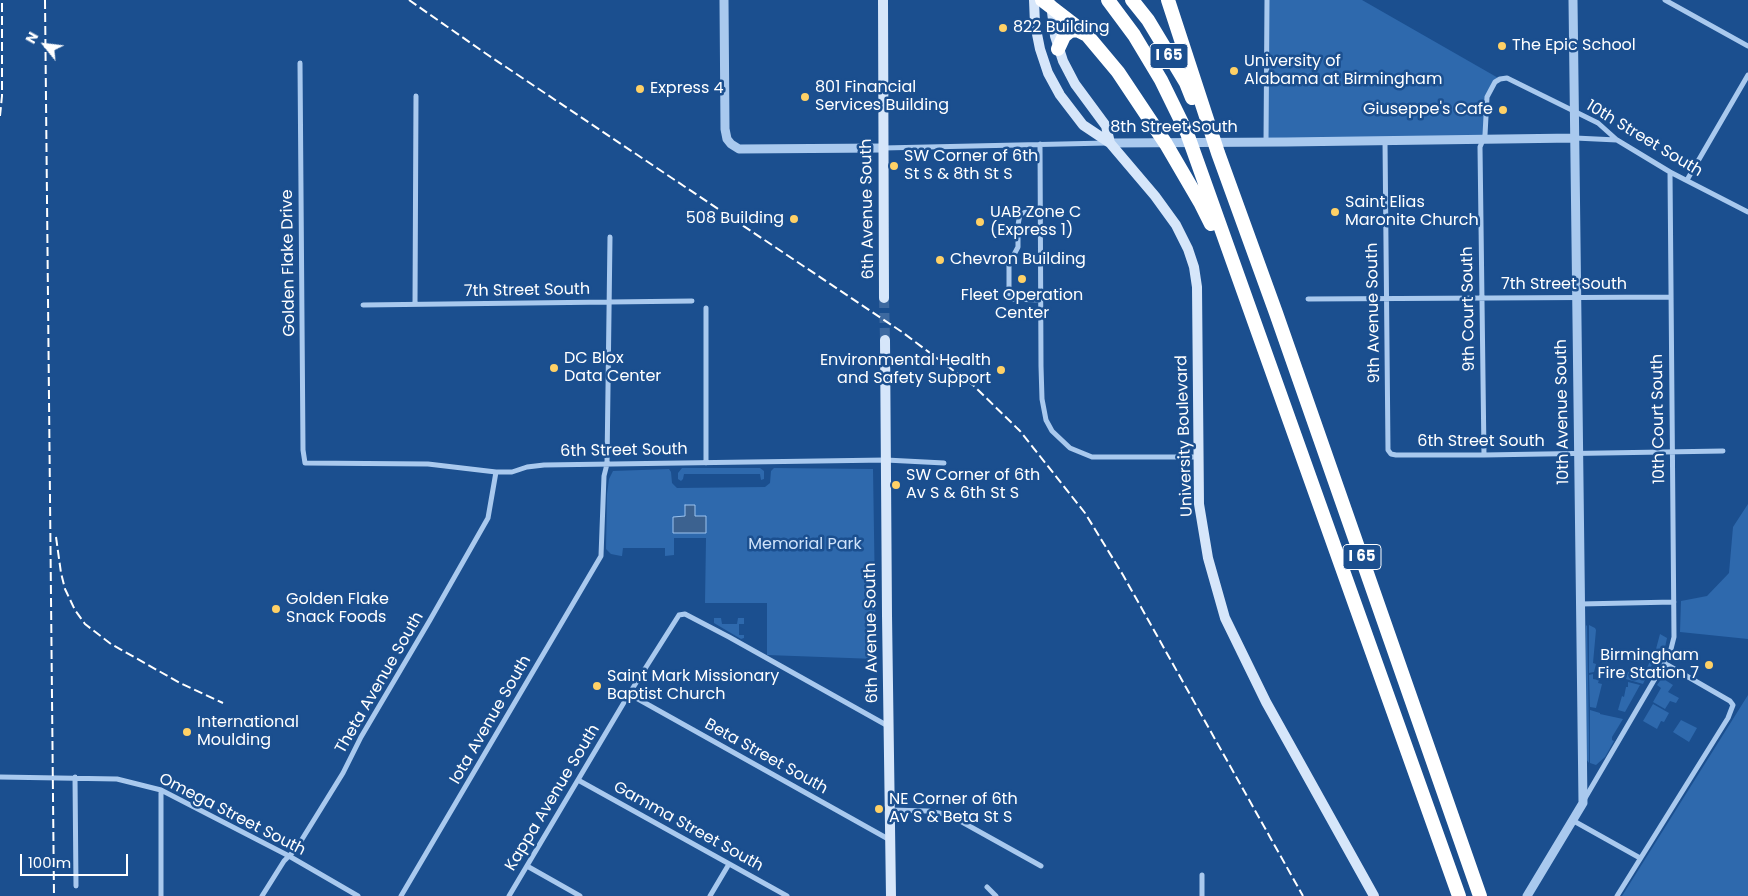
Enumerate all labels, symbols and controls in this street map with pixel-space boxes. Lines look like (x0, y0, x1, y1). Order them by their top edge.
place label: 822 Building (1013, 18, 1109, 38)
north arrow (20, 20, 70, 70)
marker: 822 Building (997, 22, 1009, 34)
text: N (21, 28, 43, 47)
place label: The Epic School (1512, 36, 1636, 56)
marker: The Epic School (1496, 40, 1508, 52)
road number: I 65 (1150, 44, 1188, 68)
place label: University of Alabama at Birmingham (1244, 52, 1442, 90)
marker: University of Alabama at Birmingham (1228, 65, 1240, 77)
place label: 801 Financial Services Building (815, 78, 949, 116)
place label: Express 4 (650, 79, 724, 99)
marker: Express 4 (634, 83, 646, 95)
marker: 801 Financial Services Building (799, 91, 811, 103)
street label: 10th Street South (1582, 97, 1706, 181)
place label: Giuseppe's Cafe (1363, 100, 1493, 120)
marker: Giuseppe's Cafe (1497, 104, 1509, 116)
street label: 8th Street South (1110, 118, 1238, 138)
street label: 6th Avenue South (857, 138, 879, 280)
place label: SW Corner of 6th St S & 8th St S (904, 147, 1038, 185)
marker: SW Corner of 6th St S & 8th St S (888, 160, 900, 172)
street label: Golden Flake Drive (278, 189, 300, 337)
place label: Saint Elias Maronite Church (1345, 193, 1479, 231)
place label: UAB Zone C (Express 1) (990, 203, 1081, 241)
marker: Saint Elias Maronite Church (1329, 206, 1341, 218)
place label: 508 Building (686, 209, 784, 229)
marker: 508 Building (788, 213, 800, 225)
marker: UAB Zone C (Express 1) (974, 216, 986, 228)
street label: 9th Avenue South (1363, 242, 1385, 384)
street label: 9th Court South (1458, 246, 1480, 372)
place label: Chevron Building (950, 250, 1086, 270)
marker: Chevron Building (934, 254, 946, 266)
marker: Fleet Operation Center (1016, 273, 1028, 285)
street label: 7th Street South (1501, 275, 1627, 295)
street label: 7th Street South (464, 280, 590, 302)
place label: Fleet Operation Center (961, 286, 1083, 324)
street label: 10th Avenue South (1552, 339, 1574, 485)
place label: DC Blox Data Center (564, 349, 661, 387)
place label: Environmental Health and Safety Support (820, 351, 991, 389)
street label: 10th Court South (1648, 354, 1670, 484)
street label: University Boulevard (1173, 355, 1197, 517)
marker: DC Blox Data Center (548, 362, 560, 374)
marker: Environmental Health and Safety Support (995, 364, 1007, 376)
street label: 6th Street South (1417, 432, 1545, 452)
street label: 6th Street South (560, 440, 688, 462)
place label: SW Corner of 6th Av S & 6th St S (906, 466, 1040, 504)
marker: SW Corner of 6th Av S & 6th St S (890, 479, 902, 491)
park label: Memorial Park (748, 535, 862, 555)
road number: I 65 (1343, 544, 1381, 570)
street label: 6th Avenue South (861, 562, 883, 704)
place label: Golden Flake Snack Foods (286, 590, 389, 628)
marker: Golden Flake Snack Foods (270, 603, 282, 615)
street label: Theta Avenue South (332, 609, 428, 757)
place label: Birmingham Fire Station 7 (1598, 646, 1699, 684)
street label: Iota Avenue South (446, 652, 536, 788)
marker: Birmingham Fire Station 7 (1703, 659, 1715, 671)
place label: Saint Mark Missionary Baptist Church (607, 667, 779, 705)
marker: Saint Mark Missionary Baptist Church (591, 680, 603, 692)
place label: International Moulding (197, 713, 299, 751)
street label: Beta Street South (701, 715, 831, 799)
street label: Kappa Avenue South (502, 721, 604, 875)
marker: International Moulding (181, 726, 193, 738)
street label: Omega Street South (155, 770, 309, 860)
street label: Gamma Street South (610, 778, 766, 876)
place label: NE Corner of 6th Av S & Beta St S (889, 790, 1018, 828)
marker: NE Corner of 6th Av S & Beta St S (873, 803, 885, 815)
scale bar (22, 844, 130, 876)
text: 100 m (28, 852, 71, 873)

